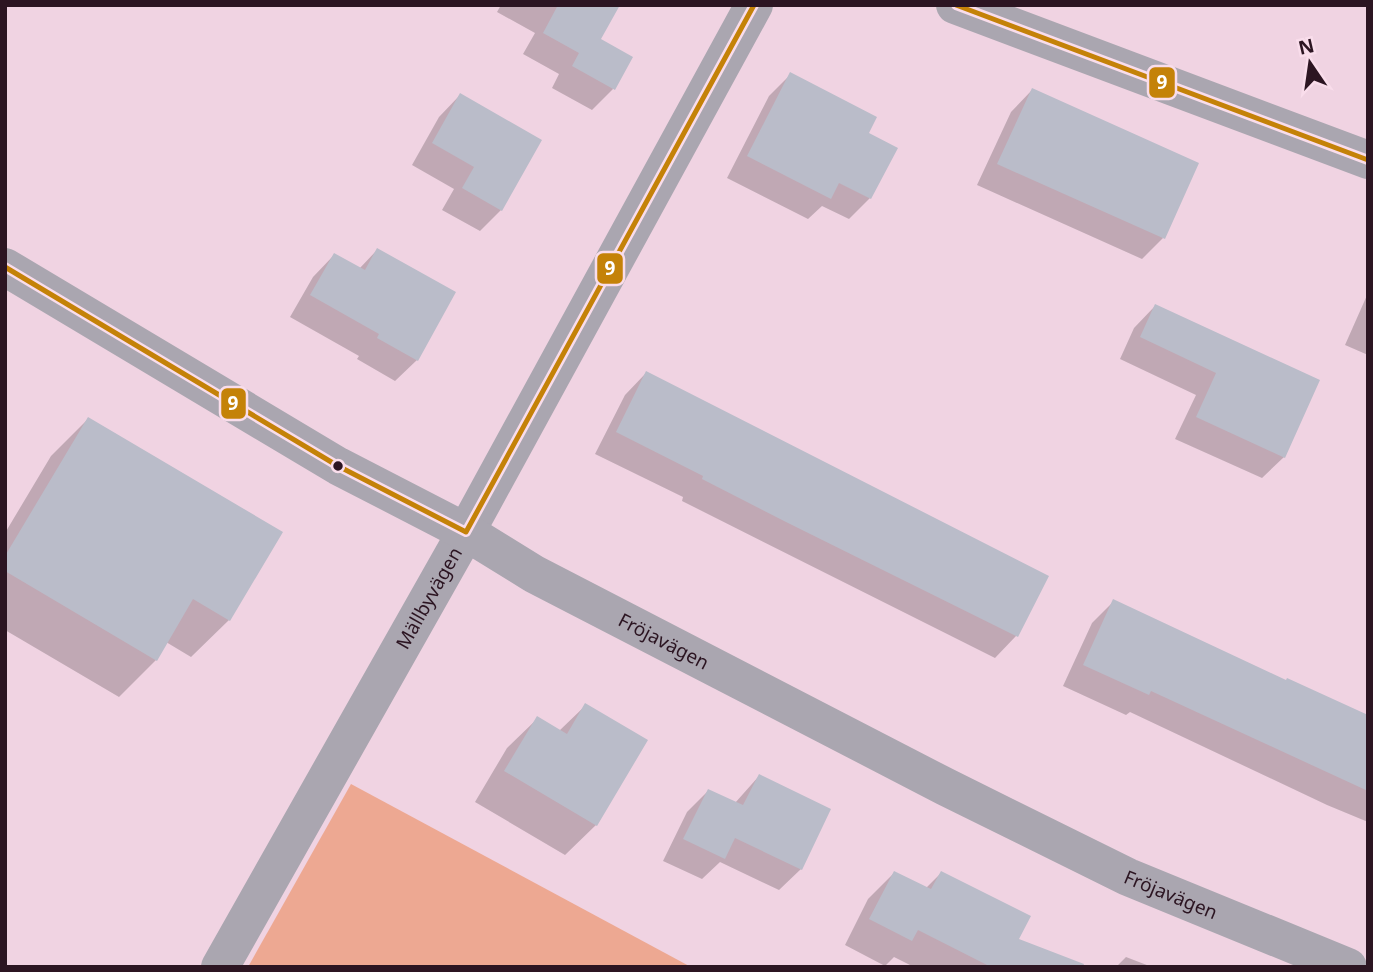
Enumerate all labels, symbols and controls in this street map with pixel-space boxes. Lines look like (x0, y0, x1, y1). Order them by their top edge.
north arrow (1275, 28, 1345, 98)
text: N (1296, 32, 1317, 61)
line badge: 9 (1148, 66, 1176, 99)
text: 9 (1157, 69, 1168, 95)
line badge: 9 (596, 252, 624, 285)
text: 9 (605, 255, 616, 281)
line badge: 9 (220, 387, 247, 420)
text: 9 (228, 390, 239, 416)
unlabelled marker (331, 459, 345, 473)
street label: Mällbyvägen (390, 542, 468, 654)
street label: Fröjavägen (614, 607, 714, 675)
street label: Fröjavägen (1120, 864, 1222, 925)

